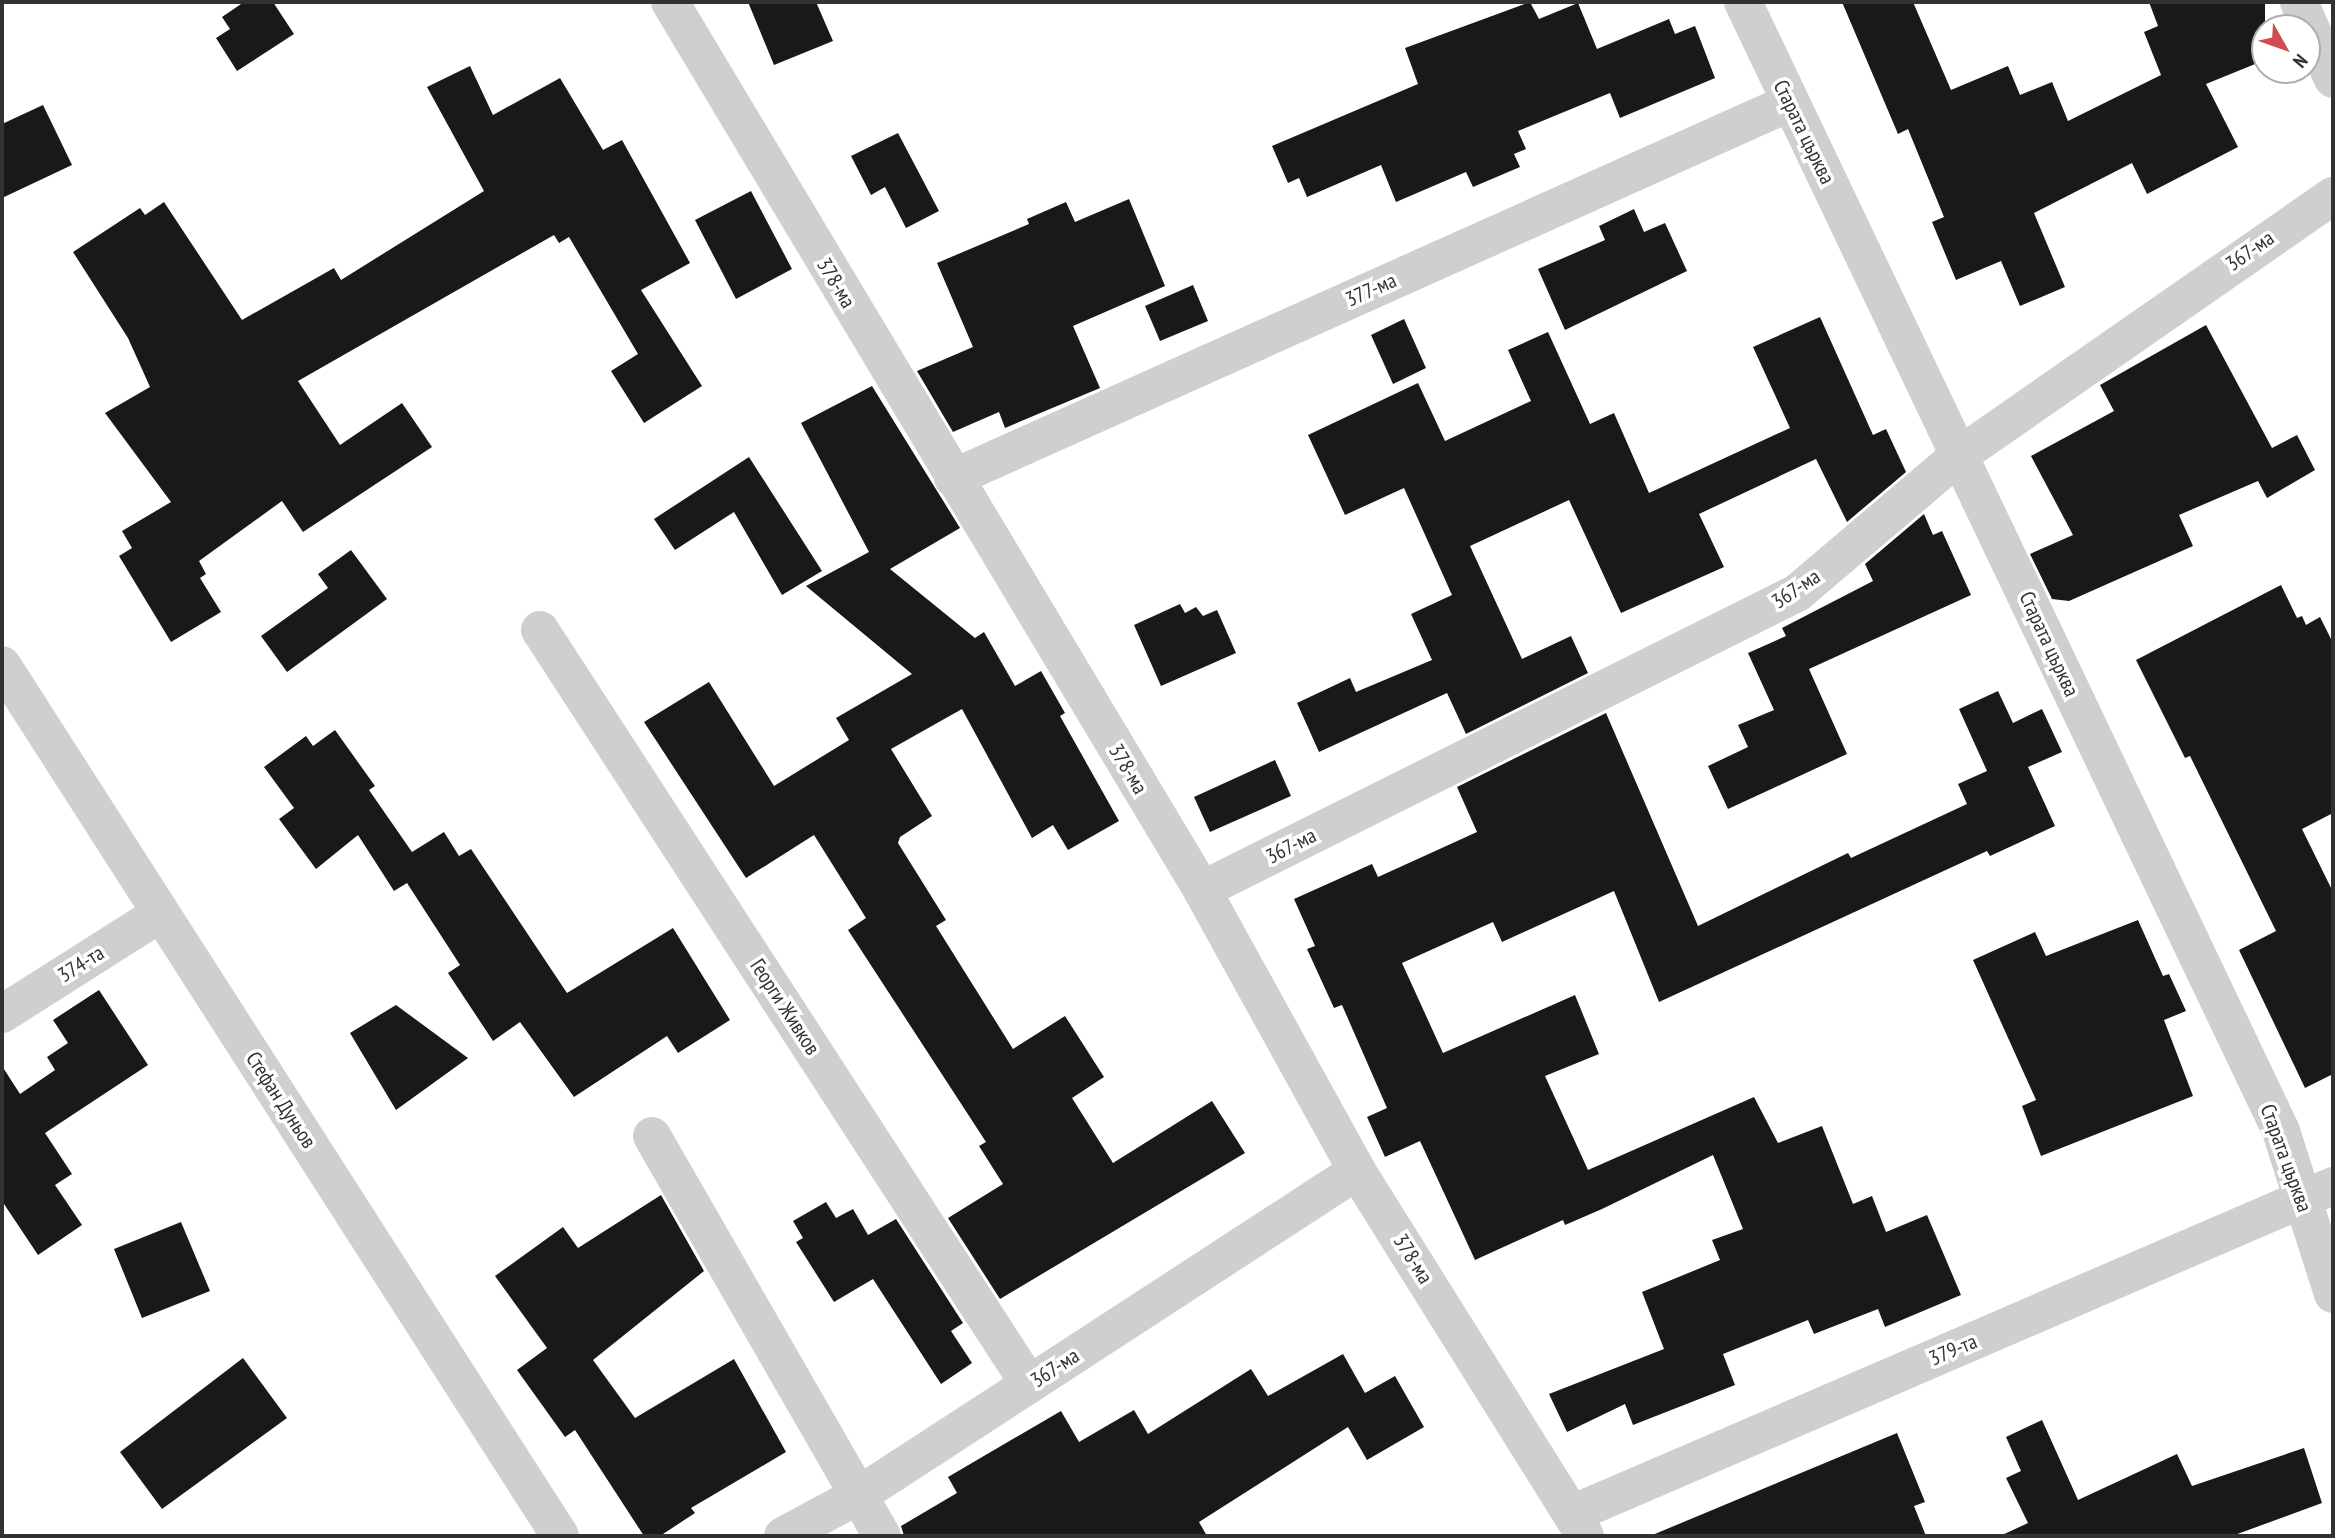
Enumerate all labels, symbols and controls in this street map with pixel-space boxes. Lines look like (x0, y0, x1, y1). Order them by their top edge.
north arrow (2251, 14, 2321, 84)
text: N (2288, 50, 2313, 73)
street label: Старата църква (1768, 76, 1840, 188)
street label: 367-ма (2221, 226, 2279, 276)
street label: 378-ма (811, 253, 861, 313)
street label: 377-ма (1342, 268, 1400, 312)
street label: 367-ма (1767, 564, 1825, 614)
street label: Старата църква (2014, 588, 2084, 700)
street label: 378-ма (1103, 739, 1153, 799)
street label: 367-ма (1262, 823, 1320, 869)
street label: 374-та (53, 940, 109, 988)
street label: Георги Живков (745, 954, 825, 1060)
street label: Стефан Дуньов (240, 1047, 322, 1153)
street label: Старата църква (2255, 1101, 2317, 1215)
street label: 378-ма (1388, 1230, 1438, 1288)
street label: 379-та (1925, 1329, 1981, 1371)
street label: 367-ма (1026, 1343, 1084, 1393)

